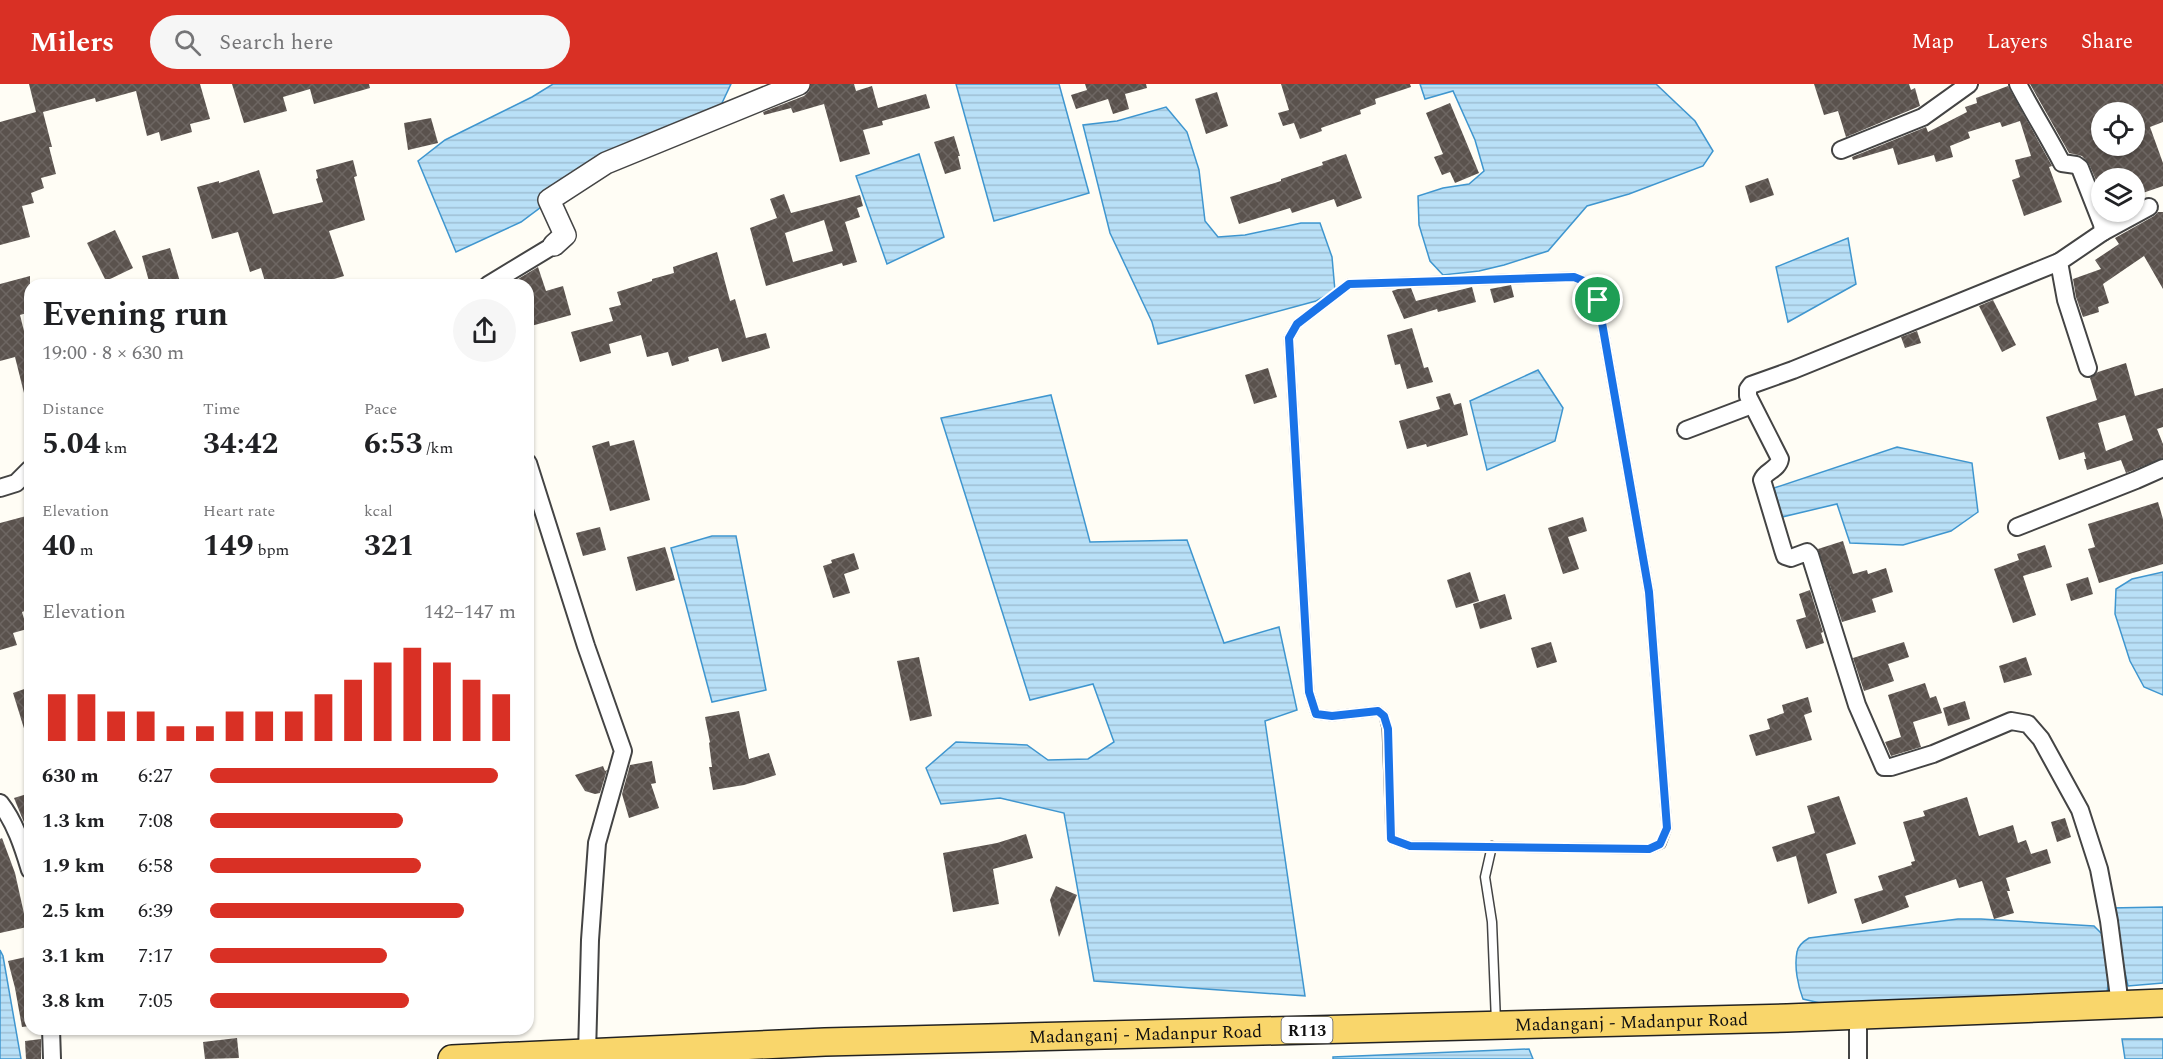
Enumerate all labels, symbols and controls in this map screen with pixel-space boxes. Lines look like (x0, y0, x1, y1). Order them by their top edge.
search box (150, 15, 570, 69)
text: Milers (30, 21, 114, 64)
icon: search (171, 26, 204, 59)
text: Search here (219, 26, 333, 59)
text: Map (1912, 26, 1954, 58)
text: Layers (1987, 26, 2048, 58)
text: Share (2081, 26, 2133, 58)
map controls (2091, 102, 2145, 222)
button: locate (2091, 102, 2145, 156)
button: layers (2091, 168, 2145, 222)
pin (1572, 274, 1623, 325)
icon: arrive (1581, 283, 1614, 316)
text: Evening run (42, 290, 228, 340)
button: share (453, 299, 516, 362)
text: 19:00 · 8 × 630 m (42, 338, 184, 368)
text: Distance (42, 397, 104, 421)
text: Time (203, 397, 240, 421)
text: Pace (364, 397, 397, 421)
text: 5.04 (42, 421, 101, 467)
text: 34:42 (203, 421, 278, 467)
text: 6:53 (364, 421, 423, 467)
text: km (101, 436, 127, 460)
text: /km (423, 436, 453, 460)
text: Elevation (42, 499, 109, 523)
text: Heart rate (203, 499, 275, 523)
text: kcal (364, 499, 393, 523)
text: 40 (42, 523, 76, 569)
text: 149 (203, 523, 254, 569)
text: 321 (364, 523, 415, 569)
text: m (76, 538, 93, 562)
text: bpm (254, 538, 289, 562)
text: Elevation (42, 597, 126, 627)
text: 142–147 m (424, 597, 516, 627)
text: 630 m (42, 761, 99, 791)
text: 6:27 (138, 761, 173, 791)
text: 1.3 km (42, 806, 105, 836)
text: 7:08 (138, 806, 173, 836)
text: 1.9 km (42, 851, 105, 881)
text: 6:58 (138, 851, 173, 881)
text: 2.5 km (42, 896, 105, 926)
text: 6:39 (138, 896, 173, 926)
text: 3.1 km (42, 941, 105, 971)
text: 7:17 (138, 941, 173, 971)
text: 3.8 km (42, 986, 105, 1016)
text: 7:05 (138, 986, 173, 1016)
street label: Madanganj - Madanpur Road (1514, 1006, 1748, 1039)
road number: R113 (1282, 1017, 1332, 1043)
street label: Madanganj - Madanpur Road (1028, 1018, 1263, 1051)

